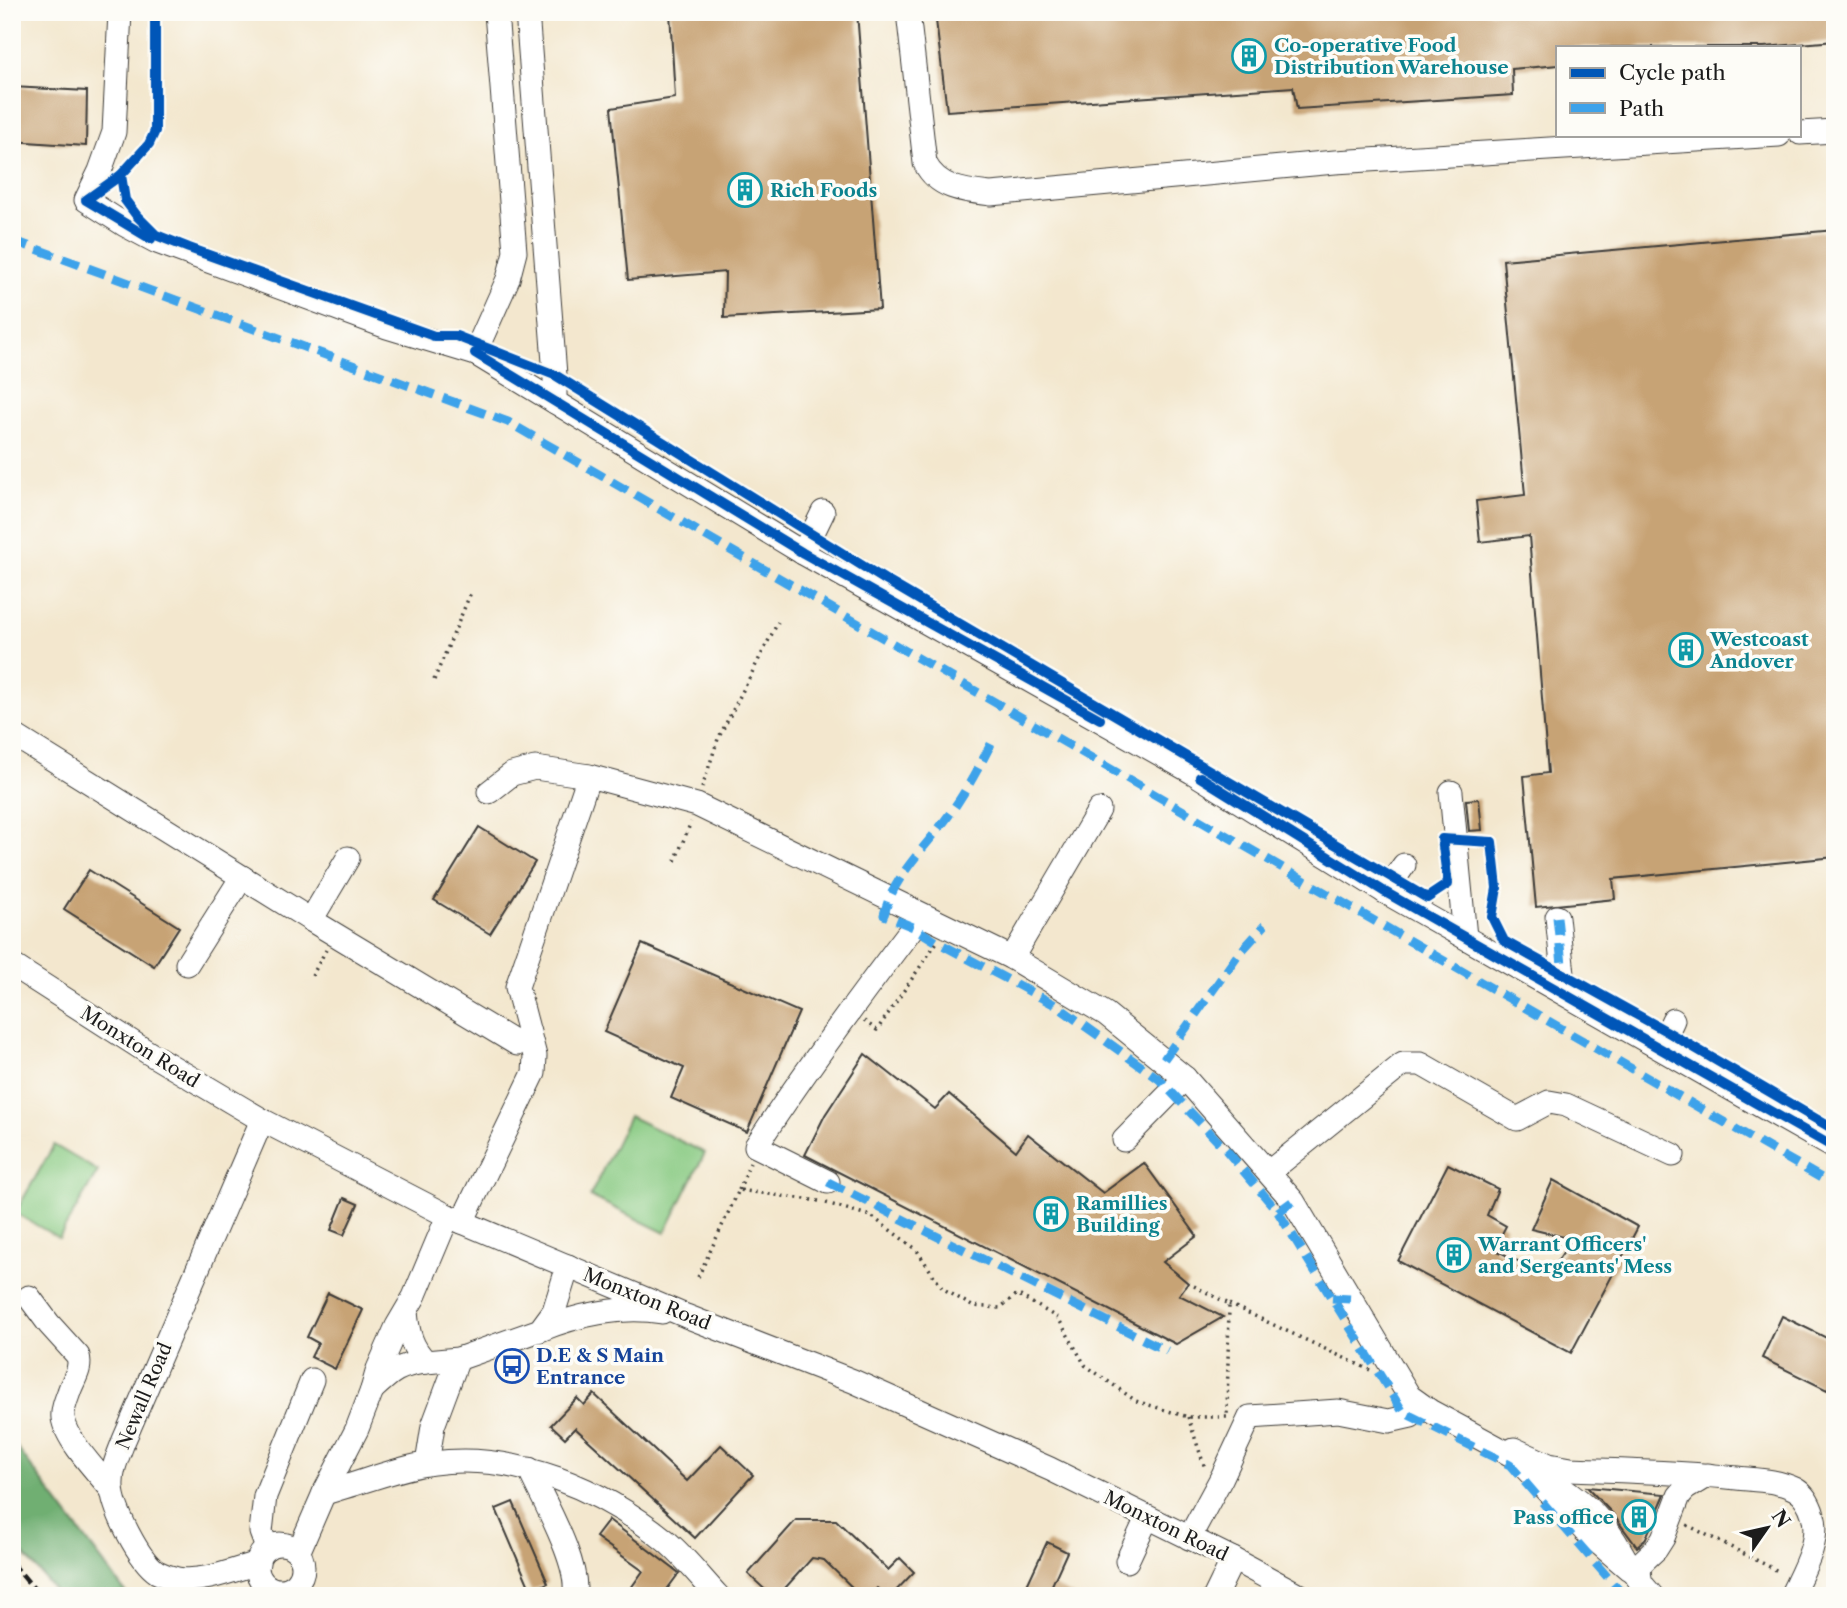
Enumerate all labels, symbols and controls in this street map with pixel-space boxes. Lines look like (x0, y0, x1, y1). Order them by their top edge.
place label: Co-operative Food Distribution Warehouse (1274, 34, 1509, 79)
building icon: Co-operative Food Distribution Warehouse (1230, 37, 1268, 75)
legend (1556, 46, 1801, 136)
text: Cycle path (1619, 60, 1726, 85)
text: Path (1619, 96, 1664, 121)
building icon: Rich Foods (726, 171, 764, 209)
place label: Rich Foods (770, 179, 878, 202)
place label: Westcoast Andover (1709, 628, 1809, 673)
building icon: Westcoast Andover (1667, 631, 1705, 669)
street label: Monxton Road (76, 1001, 204, 1093)
place label: Ramillies Building (1076, 1192, 1168, 1237)
building icon: Ramillies Building (1032, 1195, 1070, 1233)
place label: Warrant Officers' and Sergeants' Mess (1477, 1233, 1672, 1278)
building icon: Warrant Officers' and Sergeants' Mess (1435, 1236, 1473, 1274)
street label: Monxton Road (580, 1263, 715, 1335)
street label: Newall Road (111, 1339, 177, 1453)
place label: D.E & S Main Entrance (536, 1344, 664, 1389)
bus stop icon: D.E & S Main Entrance (493, 1347, 531, 1385)
street label: Monxton Road (1100, 1486, 1232, 1566)
north arrow (1731, 1492, 1801, 1562)
building icon: Pass office (1620, 1498, 1658, 1536)
text: N (1767, 1505, 1795, 1532)
place label: Pass office (1513, 1506, 1614, 1529)

